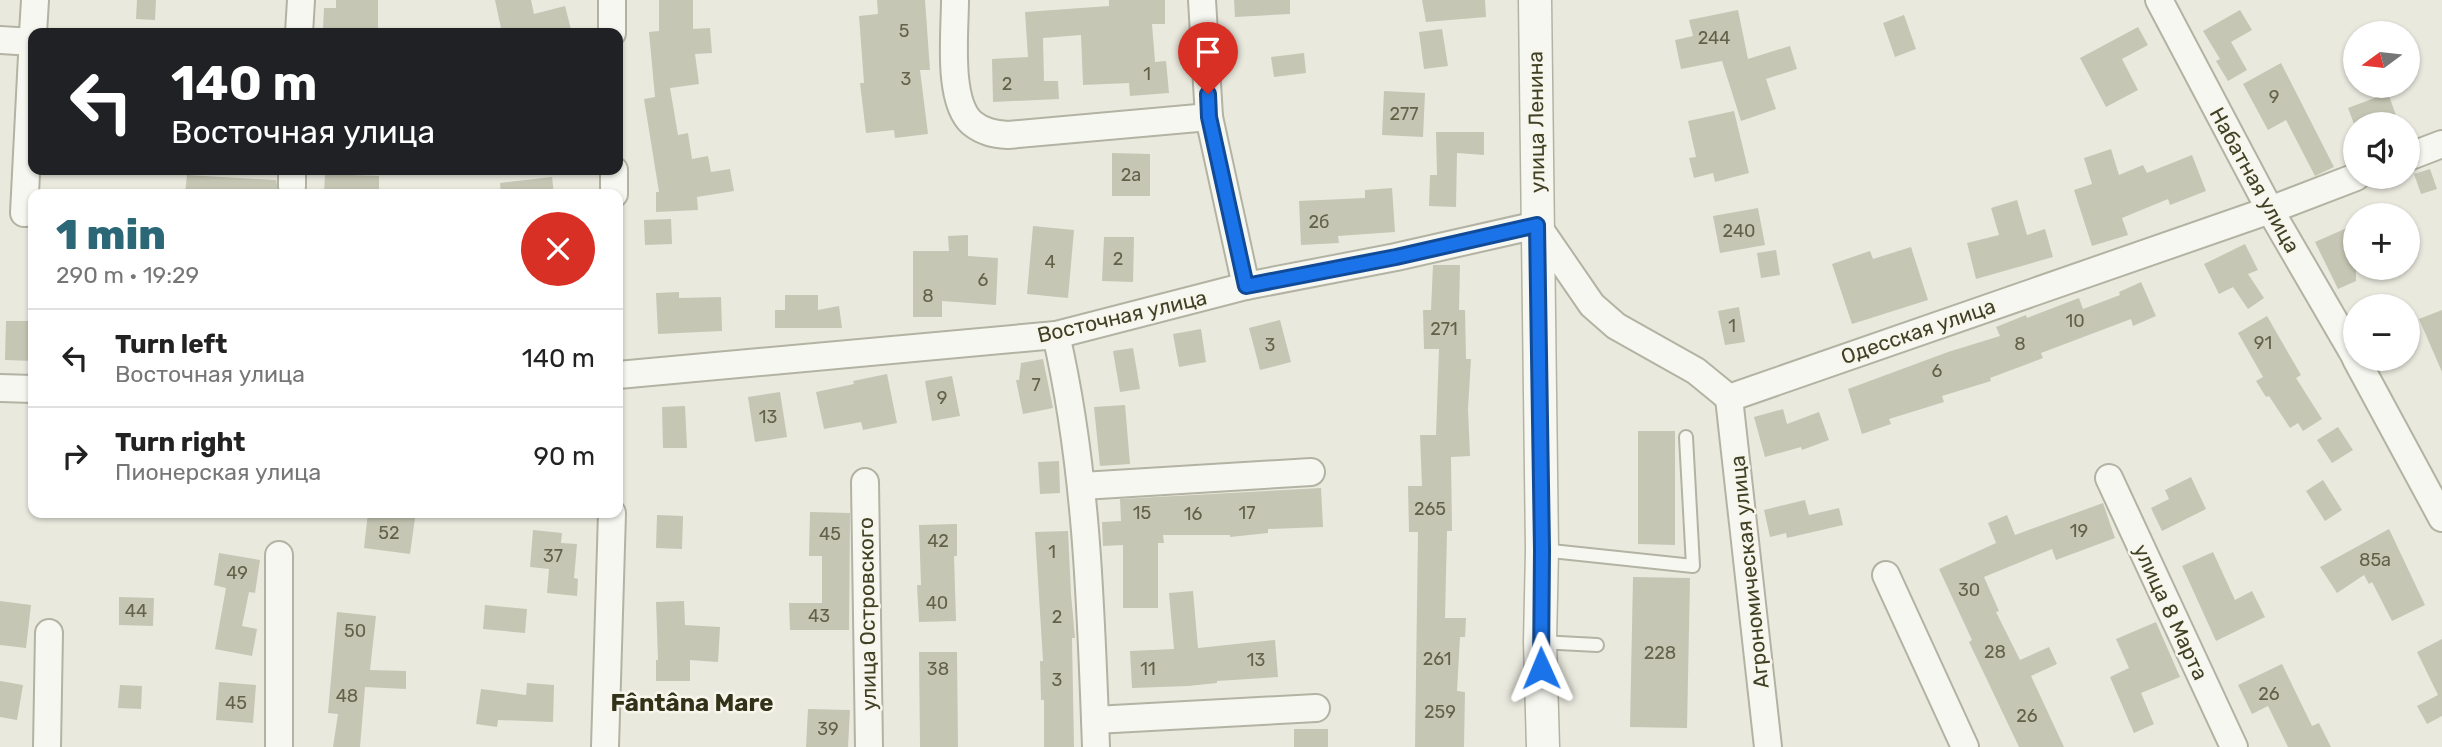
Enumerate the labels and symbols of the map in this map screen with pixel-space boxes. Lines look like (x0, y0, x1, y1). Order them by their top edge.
house number: 5 (899, 20, 909, 42)
north arrow (2343, 21, 2420, 98)
pin (1178, 22, 1238, 94)
house number: 244 (1698, 27, 1730, 49)
street label: улица Ленина (1522, 51, 1550, 193)
house number: 1 (1143, 63, 1151, 85)
house number: 3 (901, 68, 911, 90)
house number: 2 (1002, 73, 1012, 95)
house number: 9 (2269, 86, 2279, 108)
house number: 277 (1389, 103, 1419, 125)
street label: Набатная улица (2205, 103, 2305, 257)
house number: 2а (1121, 164, 1141, 186)
house number: 2б (1308, 211, 1330, 233)
house number: 240 (1723, 220, 1756, 242)
house number: 2 (1113, 248, 1123, 270)
house number: 4 (1044, 251, 1056, 273)
house number: 6 (978, 269, 989, 291)
street label: Восточная улица (1035, 284, 1209, 348)
house number: 8 (922, 285, 934, 307)
street label: Одесская улица (1838, 293, 1998, 369)
house number: 10 (2065, 310, 2085, 332)
house number: 1 (1728, 315, 1736, 337)
house number: 271 (1430, 318, 1458, 340)
house number: 91 (2254, 332, 2272, 354)
house number: 8 (2014, 333, 2026, 355)
house number: 3 (1265, 334, 1275, 356)
house number: 6 (1932, 360, 1943, 382)
house number: 7 (1031, 374, 1041, 396)
house number: 9 (937, 387, 947, 409)
house number: 13 (759, 406, 777, 428)
street label: Агрономическая улица (1724, 454, 1774, 690)
house number: 265 (1414, 498, 1446, 520)
house number: 15 (1133, 502, 1151, 524)
house number: 17 (1239, 502, 1255, 524)
house number: 16 (1184, 503, 1202, 525)
street label: улица Островского (853, 517, 881, 711)
house number: 19 (2070, 520, 2088, 542)
house number: 52 (378, 522, 400, 544)
house number: 45 (819, 523, 841, 545)
house number: 42 (927, 530, 949, 552)
street label: улица 8 Марта (2129, 540, 2213, 684)
house number: 1 (1048, 541, 1056, 563)
house number: 37 (543, 545, 563, 567)
house number: 85а (2359, 549, 2391, 571)
house number: 49 (226, 562, 248, 584)
house number: 30 (1958, 579, 1980, 601)
house number: 40 (926, 592, 948, 614)
house number: 44 (125, 600, 147, 622)
house number: 43 (808, 605, 830, 627)
house number: 2 (1052, 606, 1062, 628)
house number: 50 (344, 620, 366, 642)
position arrow (1504, 631, 1578, 705)
house number: 28 (1984, 641, 2006, 663)
house number: 228 (1644, 642, 1676, 664)
house number: 261 (1423, 648, 1451, 670)
house number: 13 (1247, 649, 1265, 671)
house number: 38 (927, 658, 949, 680)
house number: 11 (1140, 658, 1156, 680)
house number: 3 (1052, 669, 1062, 691)
house number: 26 (2258, 683, 2280, 705)
house number: 48 (336, 685, 358, 707)
district label: Fântâna Mare (611, 689, 773, 717)
house number: 45 (225, 692, 247, 714)
house number: 259 (1424, 701, 1456, 723)
house number: 26 (2016, 705, 2038, 727)
house number: 39 (817, 718, 839, 740)

